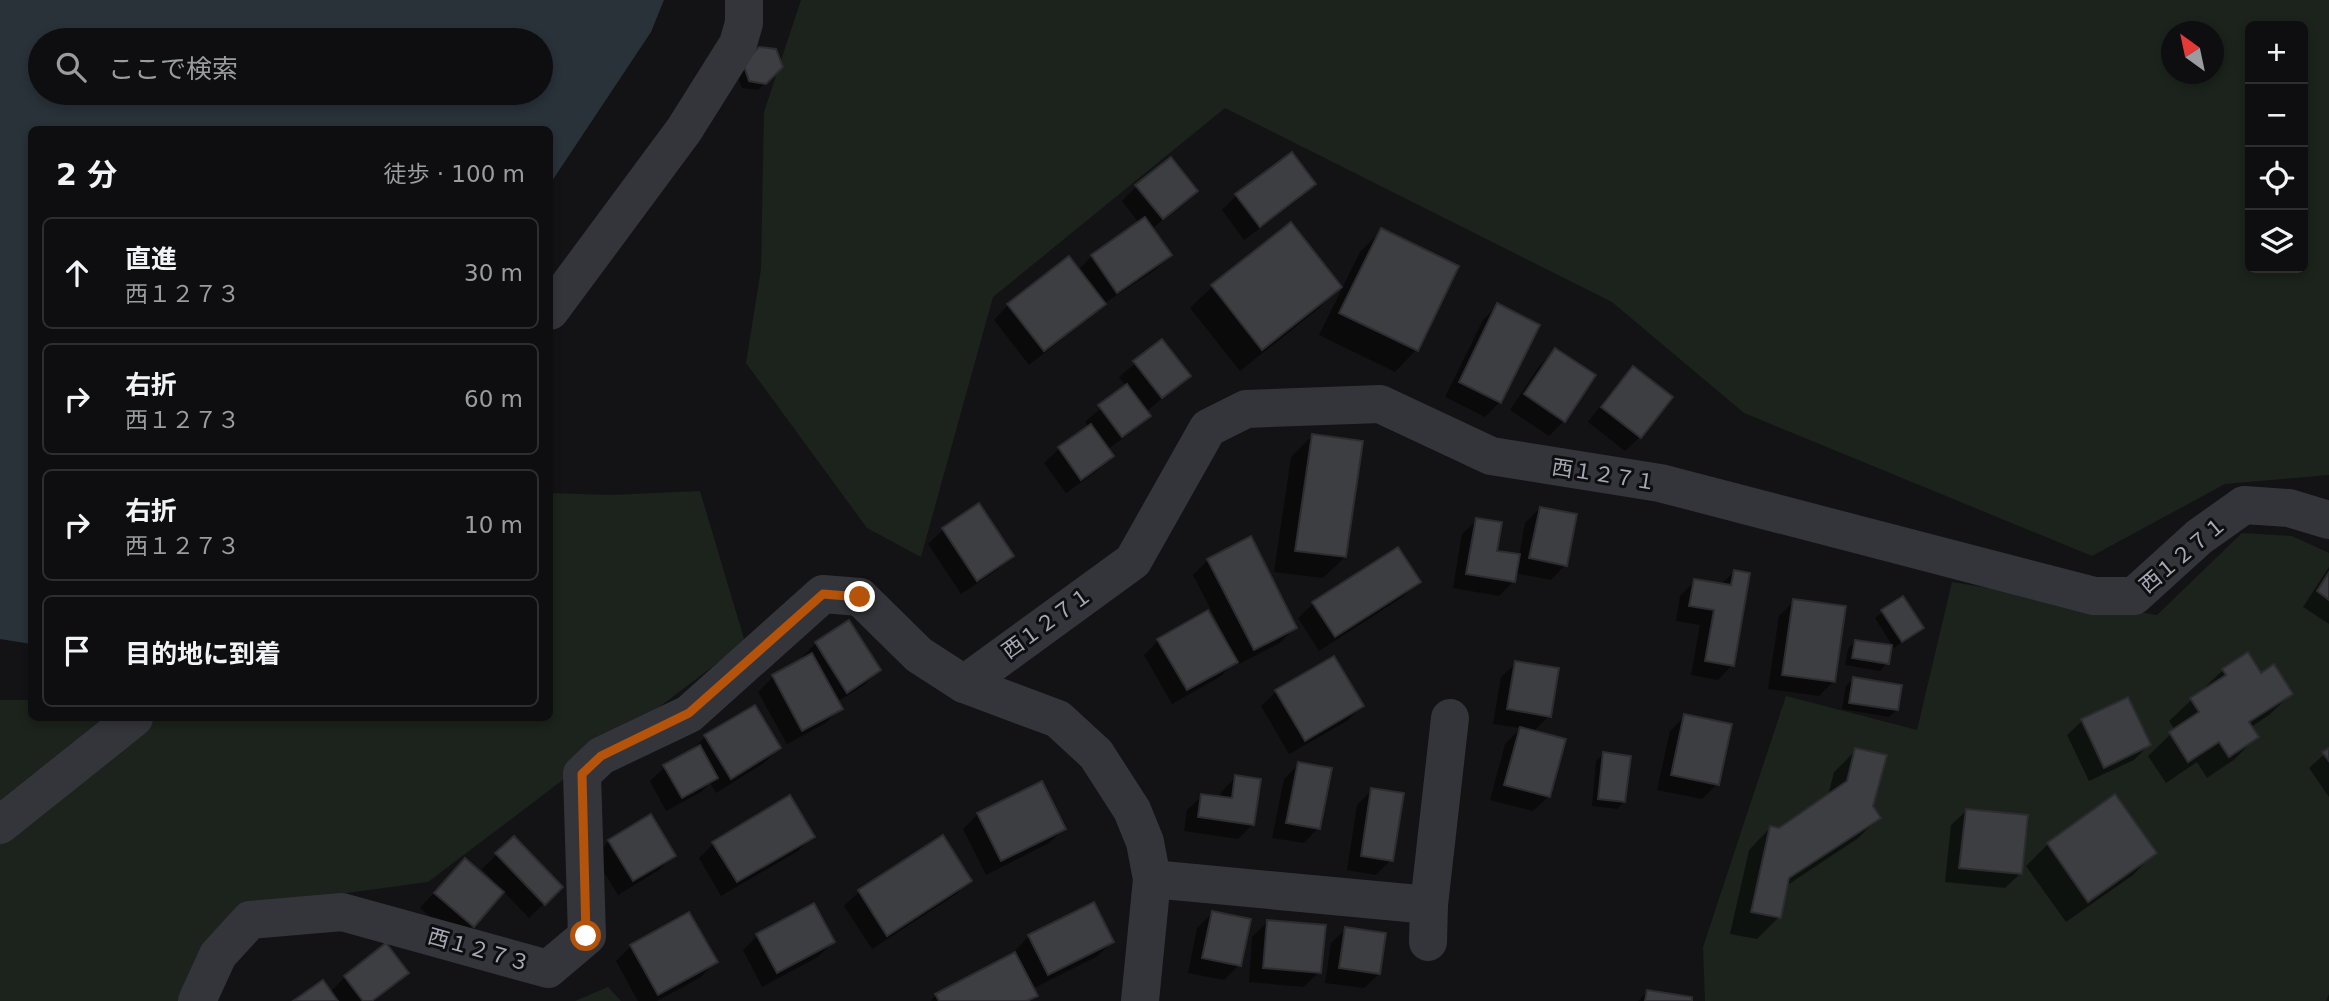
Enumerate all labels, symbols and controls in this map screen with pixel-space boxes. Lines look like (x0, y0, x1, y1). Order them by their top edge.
north arrow (2161, 21, 2224, 84)
map controls (2245, 21, 2308, 273)
button: + (2245, 21, 2308, 84)
search box (28, 28, 553, 105)
icon: search (52, 48, 90, 86)
text: ここで検索 (108, 54, 238, 84)
button: − (2245, 84, 2308, 147)
button: locate (2245, 147, 2308, 210)
text: 2 分 (56, 157, 117, 192)
text: 徒歩 · 100 m (383, 161, 525, 187)
button: layers (2245, 210, 2308, 273)
text: 直進 (125, 244, 177, 274)
icon: ahead (58, 254, 96, 292)
text: 30 m (464, 260, 523, 286)
text: 西１２７３ (125, 281, 240, 307)
text: 右折 (125, 370, 177, 400)
icon: right (58, 380, 96, 418)
text: 60 m (464, 386, 523, 412)
text: 西１２７３ (125, 407, 240, 433)
street label: 西１２７１ (1550, 455, 1658, 495)
text: 右折 (125, 496, 177, 526)
icon: right (58, 506, 96, 544)
text: 10 m (464, 512, 523, 538)
street label: 西１２７１ (2135, 512, 2231, 598)
text: 西１２７３ (125, 533, 240, 559)
route end (844, 581, 875, 612)
street label: 西１２７１ (997, 582, 1097, 664)
icon: arrive (58, 632, 96, 670)
text: 目的地に到着 (125, 639, 281, 669)
route start (570, 920, 601, 951)
street label: 西１２７３ (425, 924, 533, 976)

